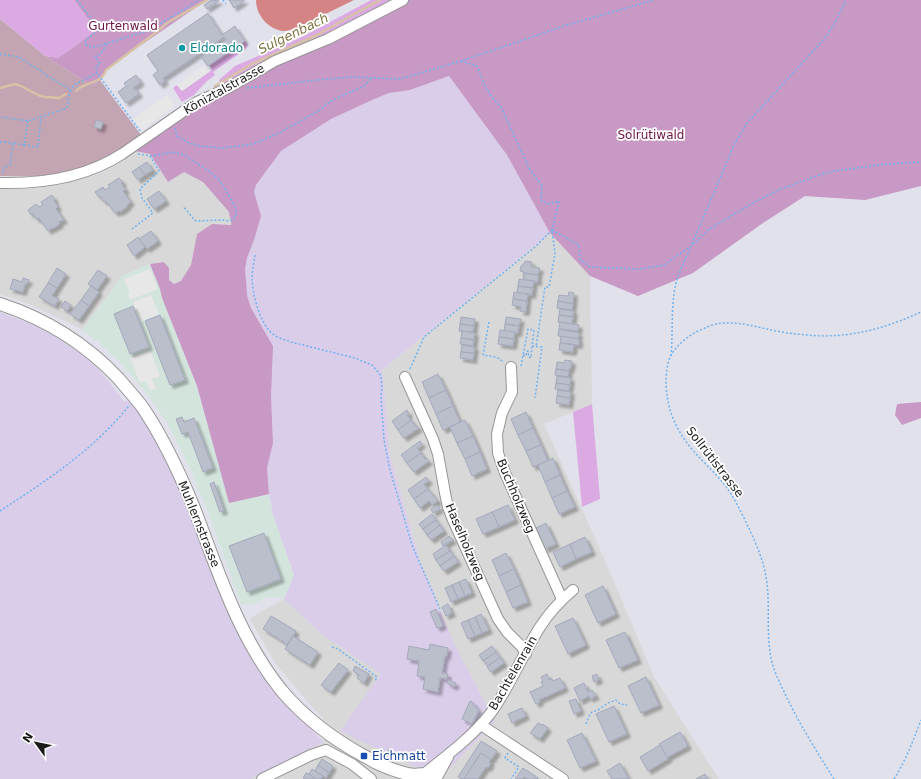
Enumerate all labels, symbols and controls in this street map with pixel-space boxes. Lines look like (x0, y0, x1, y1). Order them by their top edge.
water label: Sulgenbach (256, 10, 331, 57)
park label: Gurtenwald (88, 19, 158, 33)
place label: Eldorado (190, 41, 243, 55)
marker: Eldorado (177, 43, 187, 53)
street label: Köniztalstrasse (181, 61, 267, 117)
park label: Solrütiwald (618, 128, 685, 142)
street label: Sollrütistrasse (683, 424, 747, 500)
street label: Buchholzweg (494, 457, 538, 535)
street label: Muhlernstrasse (175, 479, 223, 569)
street label: Haselholzweg (442, 501, 488, 583)
street label: Bachtelenrain (486, 633, 540, 713)
north arrow (16, 723, 56, 763)
text: N (20, 730, 36, 745)
place label: Eichmatt (372, 749, 426, 763)
marker: Eichmatt (359, 751, 369, 761)

